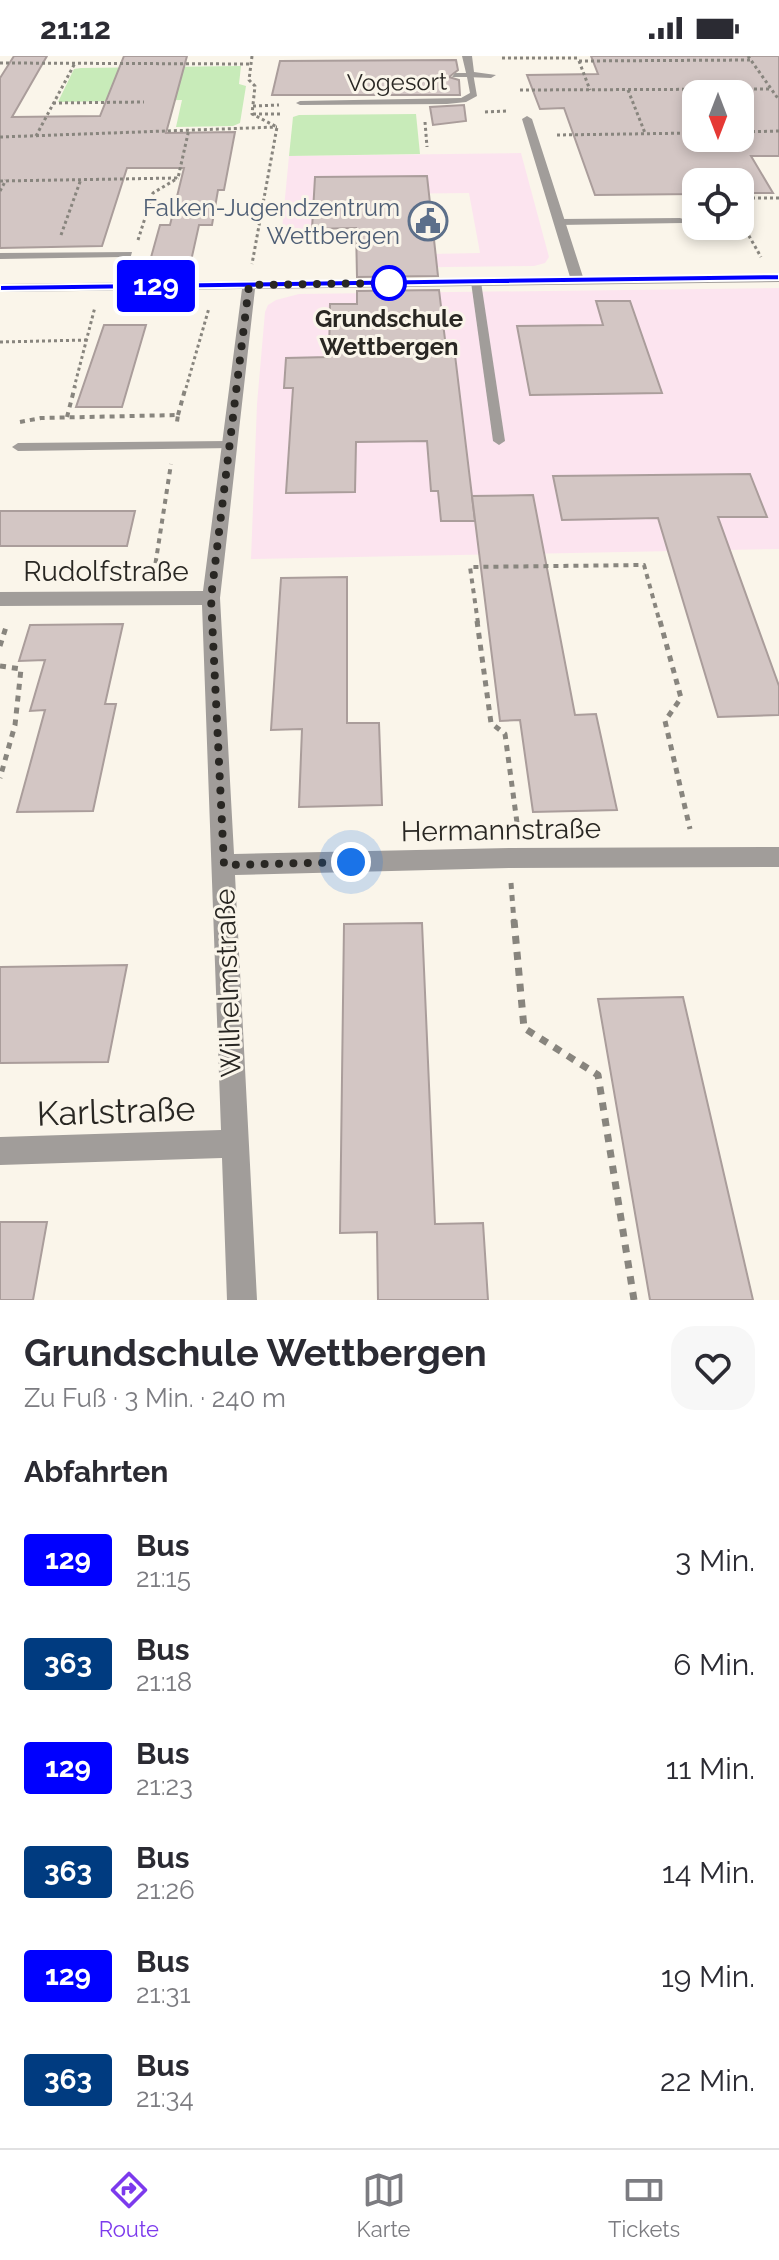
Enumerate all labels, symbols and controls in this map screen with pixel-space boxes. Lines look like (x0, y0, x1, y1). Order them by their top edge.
text: 21:12 (40, 11, 111, 46)
street label: Vogesort (347, 67, 447, 97)
north arrow (682, 80, 754, 152)
map controls (682, 80, 754, 240)
button: locate (682, 168, 754, 240)
place label: Falken-Jugendzentrum Wettbergen (143, 193, 400, 250)
public building icon: Falken-Jugendzentrum Wettbergen (407, 200, 449, 242)
line badge: 129 (110, 260, 202, 312)
marker: Grundschule Wettbergen (372, 266, 406, 300)
text: 129 (133, 269, 179, 302)
place label: Grundschule Wettbergen (315, 304, 463, 361)
street label: Rudolfstraße (23, 555, 189, 588)
street label: Hermannstraße (401, 812, 601, 848)
your location (331, 842, 371, 882)
street label: Wilhelmstraße (208, 888, 248, 1078)
street label: Karlstraße (36, 1088, 196, 1134)
button: heart (671, 1326, 755, 1410)
text: Grundschule Wettbergen (24, 1330, 487, 1375)
text: Zu Fuß · 3 Min. · 240 m (24, 1383, 286, 1413)
text: Abfahrten (24, 1454, 168, 1489)
text: Bus (136, 1528, 190, 1563)
text: 129 (45, 1543, 91, 1576)
text: 3 Min. (675, 1543, 755, 1578)
text: 21:15 (136, 1563, 191, 1593)
text: Bus (136, 1632, 190, 1667)
text: 363 (44, 1647, 92, 1680)
text: 6 Min. (673, 1647, 755, 1682)
text: 21:18 (136, 1667, 192, 1697)
text: Bus (136, 1736, 190, 1771)
text: 129 (45, 1751, 91, 1784)
text: 11 Min. (666, 1751, 755, 1786)
text: 21:23 (136, 1771, 193, 1801)
text: Bus (136, 1840, 190, 1875)
text: 363 (44, 1855, 92, 1888)
text: 14 Min. (662, 1855, 755, 1890)
text: 21:26 (136, 1875, 195, 1905)
text: Bus (136, 1944, 190, 1979)
text: 129 (45, 1959, 91, 1992)
text: 19 Min. (661, 1959, 755, 1994)
text: 21:31 (136, 1979, 191, 2009)
text: Bus (136, 2048, 190, 2083)
text: 363 (44, 2063, 92, 2096)
text: 22 Min. (660, 2063, 755, 2098)
text: 21:34 (136, 2083, 194, 2113)
tab: Route (99, 2168, 159, 2242)
tab: Karte (357, 2168, 411, 2242)
tab: Tickets (608, 2168, 680, 2242)

